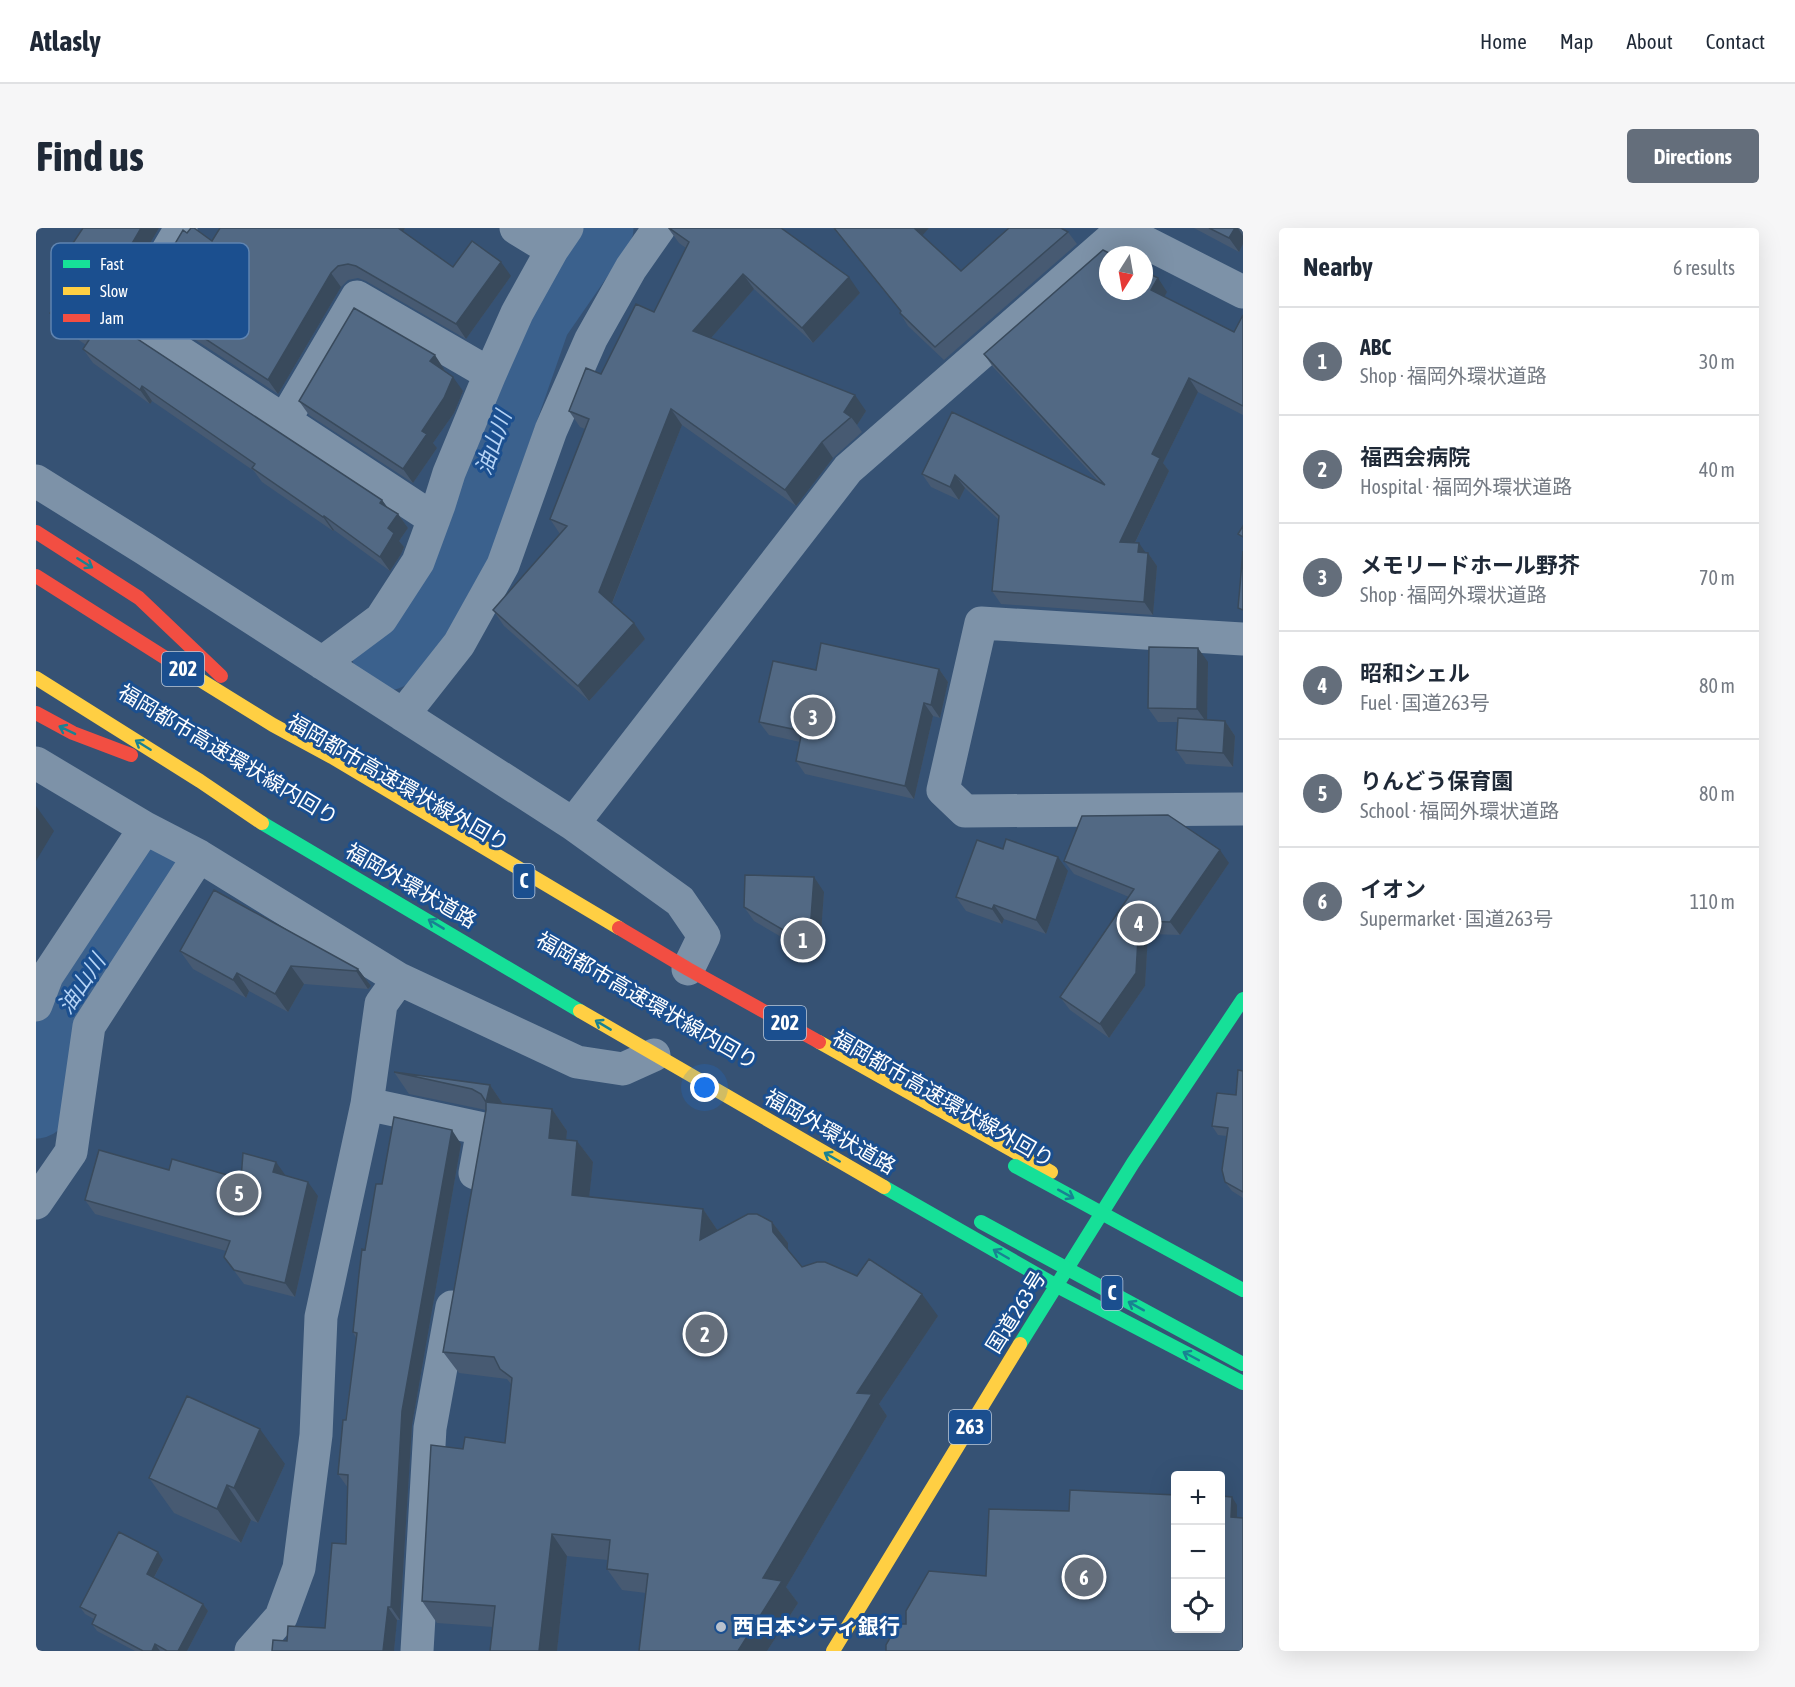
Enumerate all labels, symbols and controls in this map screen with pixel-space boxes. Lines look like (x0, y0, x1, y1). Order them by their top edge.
text: Atlasly (30, 25, 101, 57)
text: Home (1480, 29, 1527, 53)
text: Map (1560, 29, 1594, 53)
text: About (1627, 29, 1673, 53)
text: Contact (1706, 29, 1765, 53)
button: Directions (1627, 129, 1759, 183)
text: Find us (36, 132, 144, 180)
legend (51, 243, 249, 339)
north arrow (1099, 246, 1153, 300)
text: Nearby (1303, 252, 1373, 282)
text: Fast (100, 255, 124, 273)
text: 6 results (1673, 256, 1735, 279)
text: Slow (100, 282, 128, 300)
text: Jam (100, 309, 124, 327)
text: ABC (1360, 334, 1391, 360)
text: 1 (1318, 350, 1327, 373)
text: 30 m (1699, 350, 1735, 373)
text: Shop · 福岡外環状道路 (1360, 364, 1547, 387)
water label: 油山川 (470, 406, 517, 478)
text: 福西会病院 (1360, 444, 1470, 470)
text: 2 (1318, 458, 1327, 481)
text: 40 m (1699, 458, 1735, 481)
text: Hospital · 福岡外環状道路 (1360, 475, 1572, 498)
text: メモリードホール野芥 (1360, 552, 1580, 578)
one-way arrow (77, 557, 94, 570)
text: 3 (1318, 566, 1327, 589)
text: 70 m (1699, 566, 1735, 589)
text: Shop · 福岡外環状道路 (1360, 583, 1547, 606)
road number: 202 (162, 652, 204, 686)
text: 昭和シェル (1360, 660, 1470, 686)
text: 4 (1318, 674, 1327, 697)
text: 80 m (1699, 674, 1735, 697)
street label: 福岡都市高速環状線内回り (114, 679, 343, 829)
text: Fuel · 国道263号 (1360, 691, 1490, 714)
pin: 3 (794, 694, 832, 740)
street label: 福岡都市高速環状線外回り (283, 709, 514, 856)
one-way arrow (59, 724, 77, 735)
one-way arrow (134, 739, 151, 752)
text: りんどう保育園 (1360, 768, 1513, 794)
text: 5 (1318, 782, 1327, 805)
text: 80 m (1699, 782, 1735, 805)
text: School · 福岡外環状道路 (1360, 799, 1559, 822)
street label: 福岡外環状道路 (342, 838, 481, 932)
road number: C (514, 864, 534, 898)
text: イオン (1360, 876, 1426, 902)
text: 6 (1318, 890, 1327, 913)
text: 110 m (1690, 890, 1735, 913)
pin: 4 (1120, 900, 1158, 946)
text: Supermarket · 国道263号 (1360, 907, 1553, 930)
one-way arrow (428, 918, 445, 930)
pin: 1 (784, 918, 822, 962)
street label: 福岡都市高速環状線内回り (532, 927, 763, 1074)
water label: 油山川 (52, 948, 111, 1019)
road number: 202 (764, 1006, 806, 1040)
one-way arrow (595, 1018, 612, 1030)
street label: 福岡都市高速環状線外回り (828, 1025, 1059, 1172)
your location (690, 1073, 719, 1102)
street label: 福岡外環状道路 (761, 1084, 900, 1178)
one-way arrow (824, 1151, 841, 1163)
pin: 5 (220, 1170, 258, 1216)
one-way arrow (1057, 1188, 1074, 1200)
one-way arrow (993, 1247, 1010, 1259)
street label: 国道263号 (980, 1266, 1050, 1357)
road number: C (1102, 1276, 1122, 1310)
one-way arrow (1128, 1300, 1145, 1312)
pin: 2 (686, 1312, 724, 1356)
one-way arrow (1183, 1350, 1201, 1361)
road number: 263 (949, 1410, 991, 1444)
map controls (1171, 1471, 1225, 1633)
button: + (1171, 1471, 1225, 1525)
button: − (1171, 1525, 1225, 1579)
pin: 6 (1064, 1554, 1104, 1600)
button: locate (1171, 1579, 1225, 1633)
place label: 西日本シティ銀行 (733, 1614, 900, 1638)
marker: 西日本シティ銀行 (714, 1620, 728, 1634)

